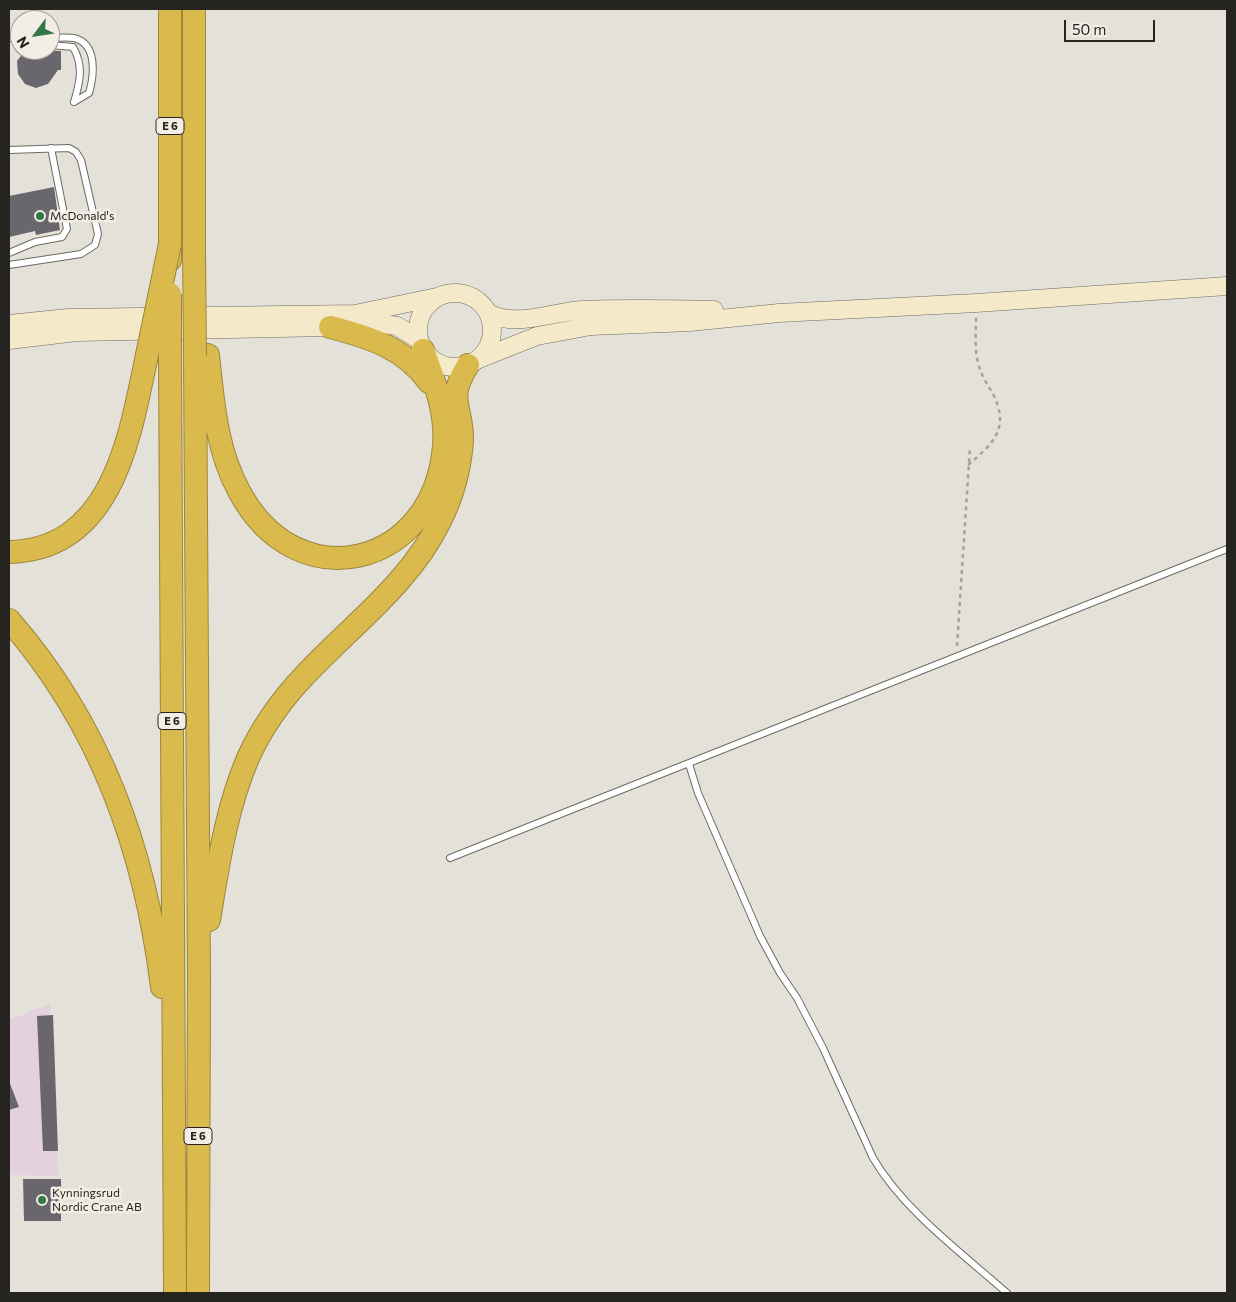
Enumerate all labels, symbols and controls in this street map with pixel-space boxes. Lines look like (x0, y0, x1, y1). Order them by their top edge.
north arrow (10, 10, 60, 60)
scale bar (1066, 10, 1157, 42)
text: 50 m (1072, 20, 1106, 38)
text: N (13, 34, 33, 51)
road number: E 6 (156, 118, 184, 134)
place label: McDonald's (50, 209, 114, 223)
marker: McDonald's (34, 210, 46, 222)
road number: E 6 (158, 712, 186, 729)
road number: E 6 (184, 1128, 212, 1144)
place label: Kynningsrud Nordic Crane AB (52, 1186, 142, 1214)
marker: Kynningsrud Nordic Crane AB (36, 1194, 48, 1206)

